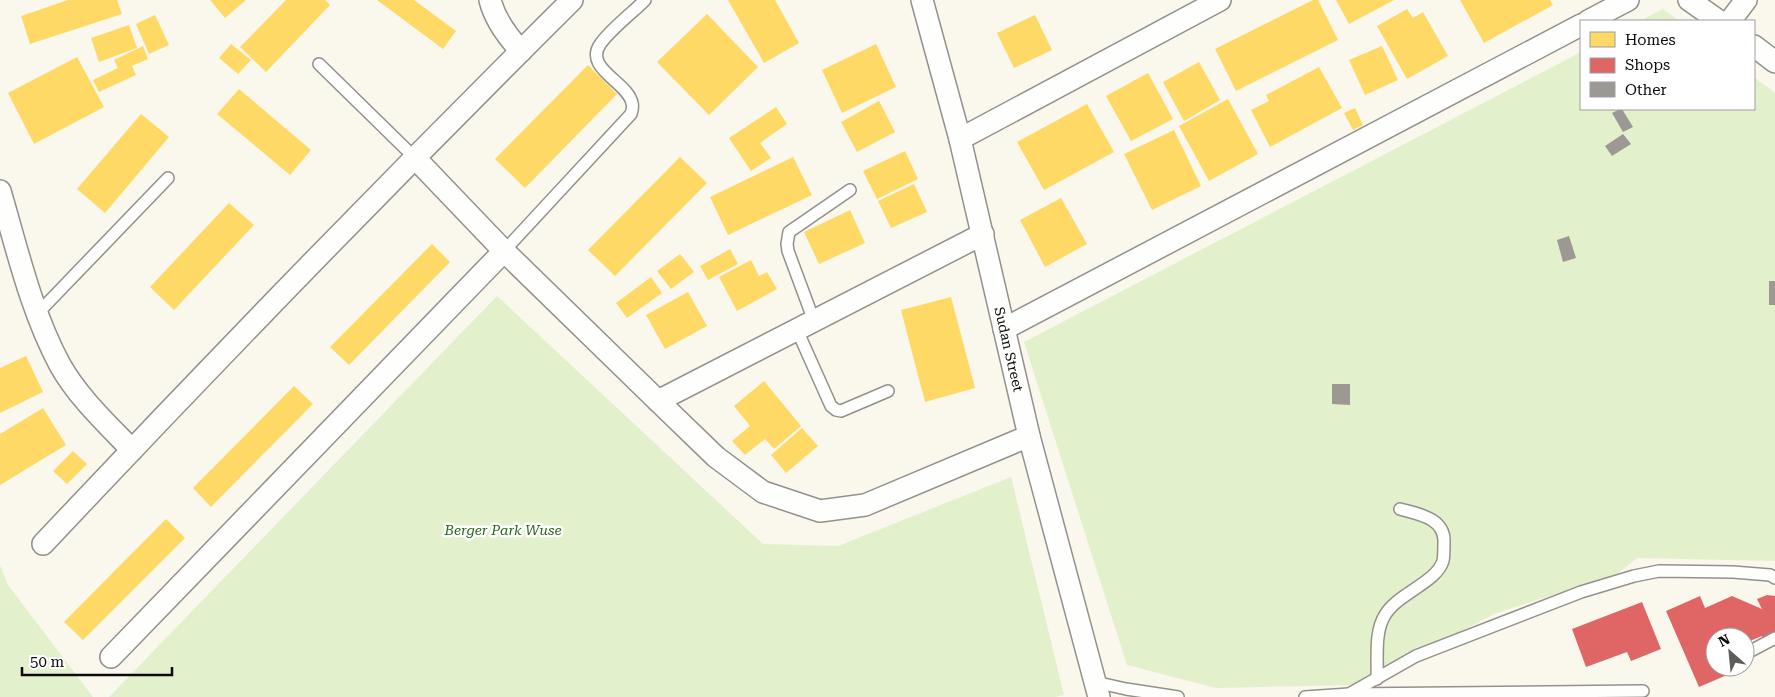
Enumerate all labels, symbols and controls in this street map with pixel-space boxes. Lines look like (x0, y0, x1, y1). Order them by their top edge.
legend (1580, 20, 1755, 110)
text: Homes (1625, 31, 1676, 49)
text: Shops (1625, 56, 1670, 74)
text: Other (1625, 81, 1667, 99)
street label: Sudan Street (991, 305, 1026, 393)
park label: Berger Park Wuse (443, 522, 562, 538)
north arrow (1705, 627, 1755, 677)
text: N (1716, 631, 1733, 650)
scale bar (22, 644, 172, 676)
text: 50 m (30, 653, 65, 671)

